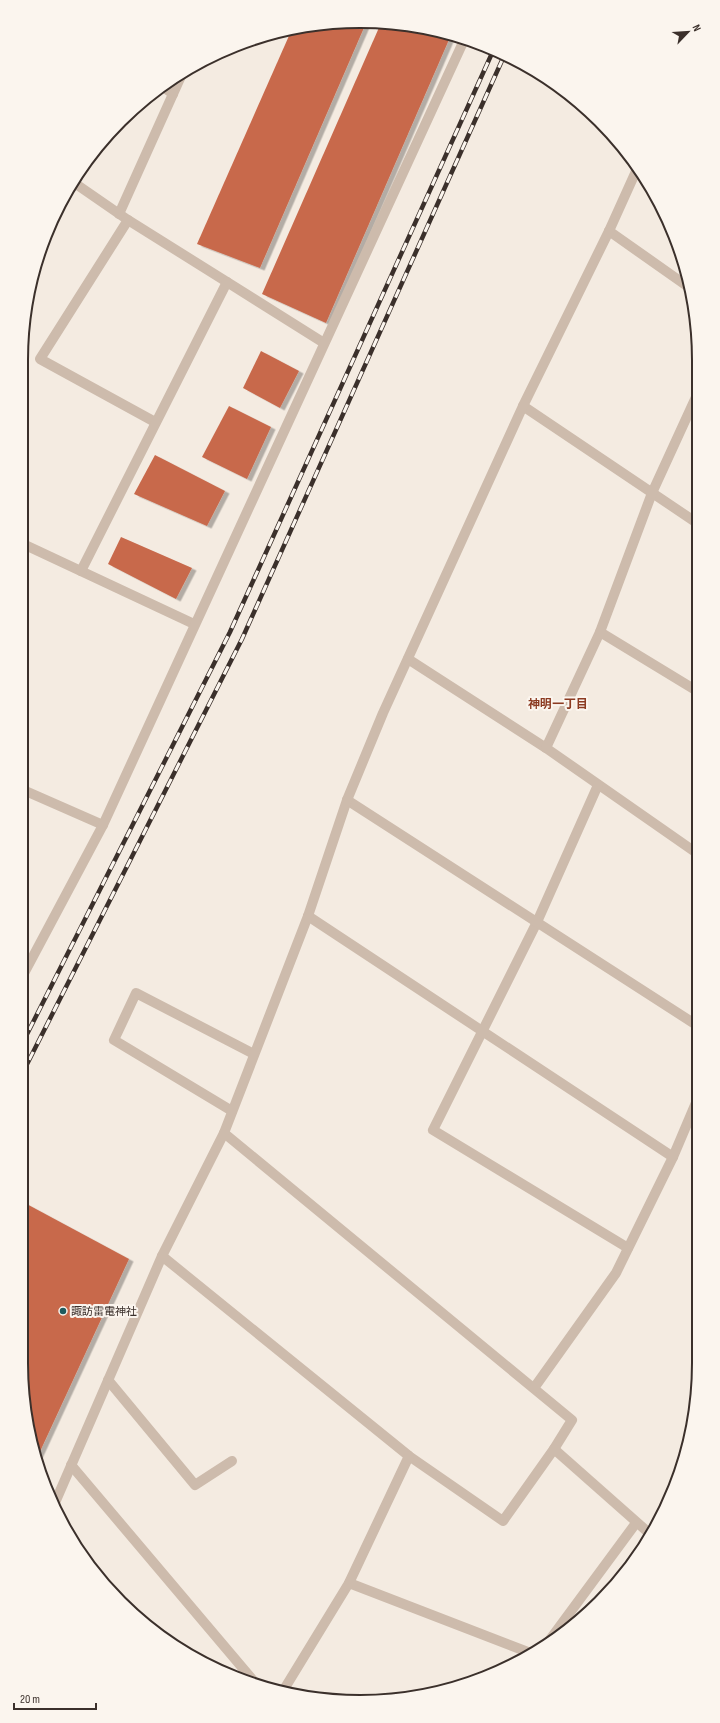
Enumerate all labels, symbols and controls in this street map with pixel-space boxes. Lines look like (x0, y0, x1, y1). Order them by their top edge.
north arrow (668, 12, 708, 52)
text: N (689, 23, 704, 34)
district label: 神明一丁目 (528, 697, 588, 712)
place label: 諏訪雷電神社 (71, 1305, 137, 1318)
marker: 諏訪雷電神社 (58, 1306, 68, 1316)
scale bar (14, 1685, 96, 1711)
text: 20 m (20, 1692, 40, 1707)

